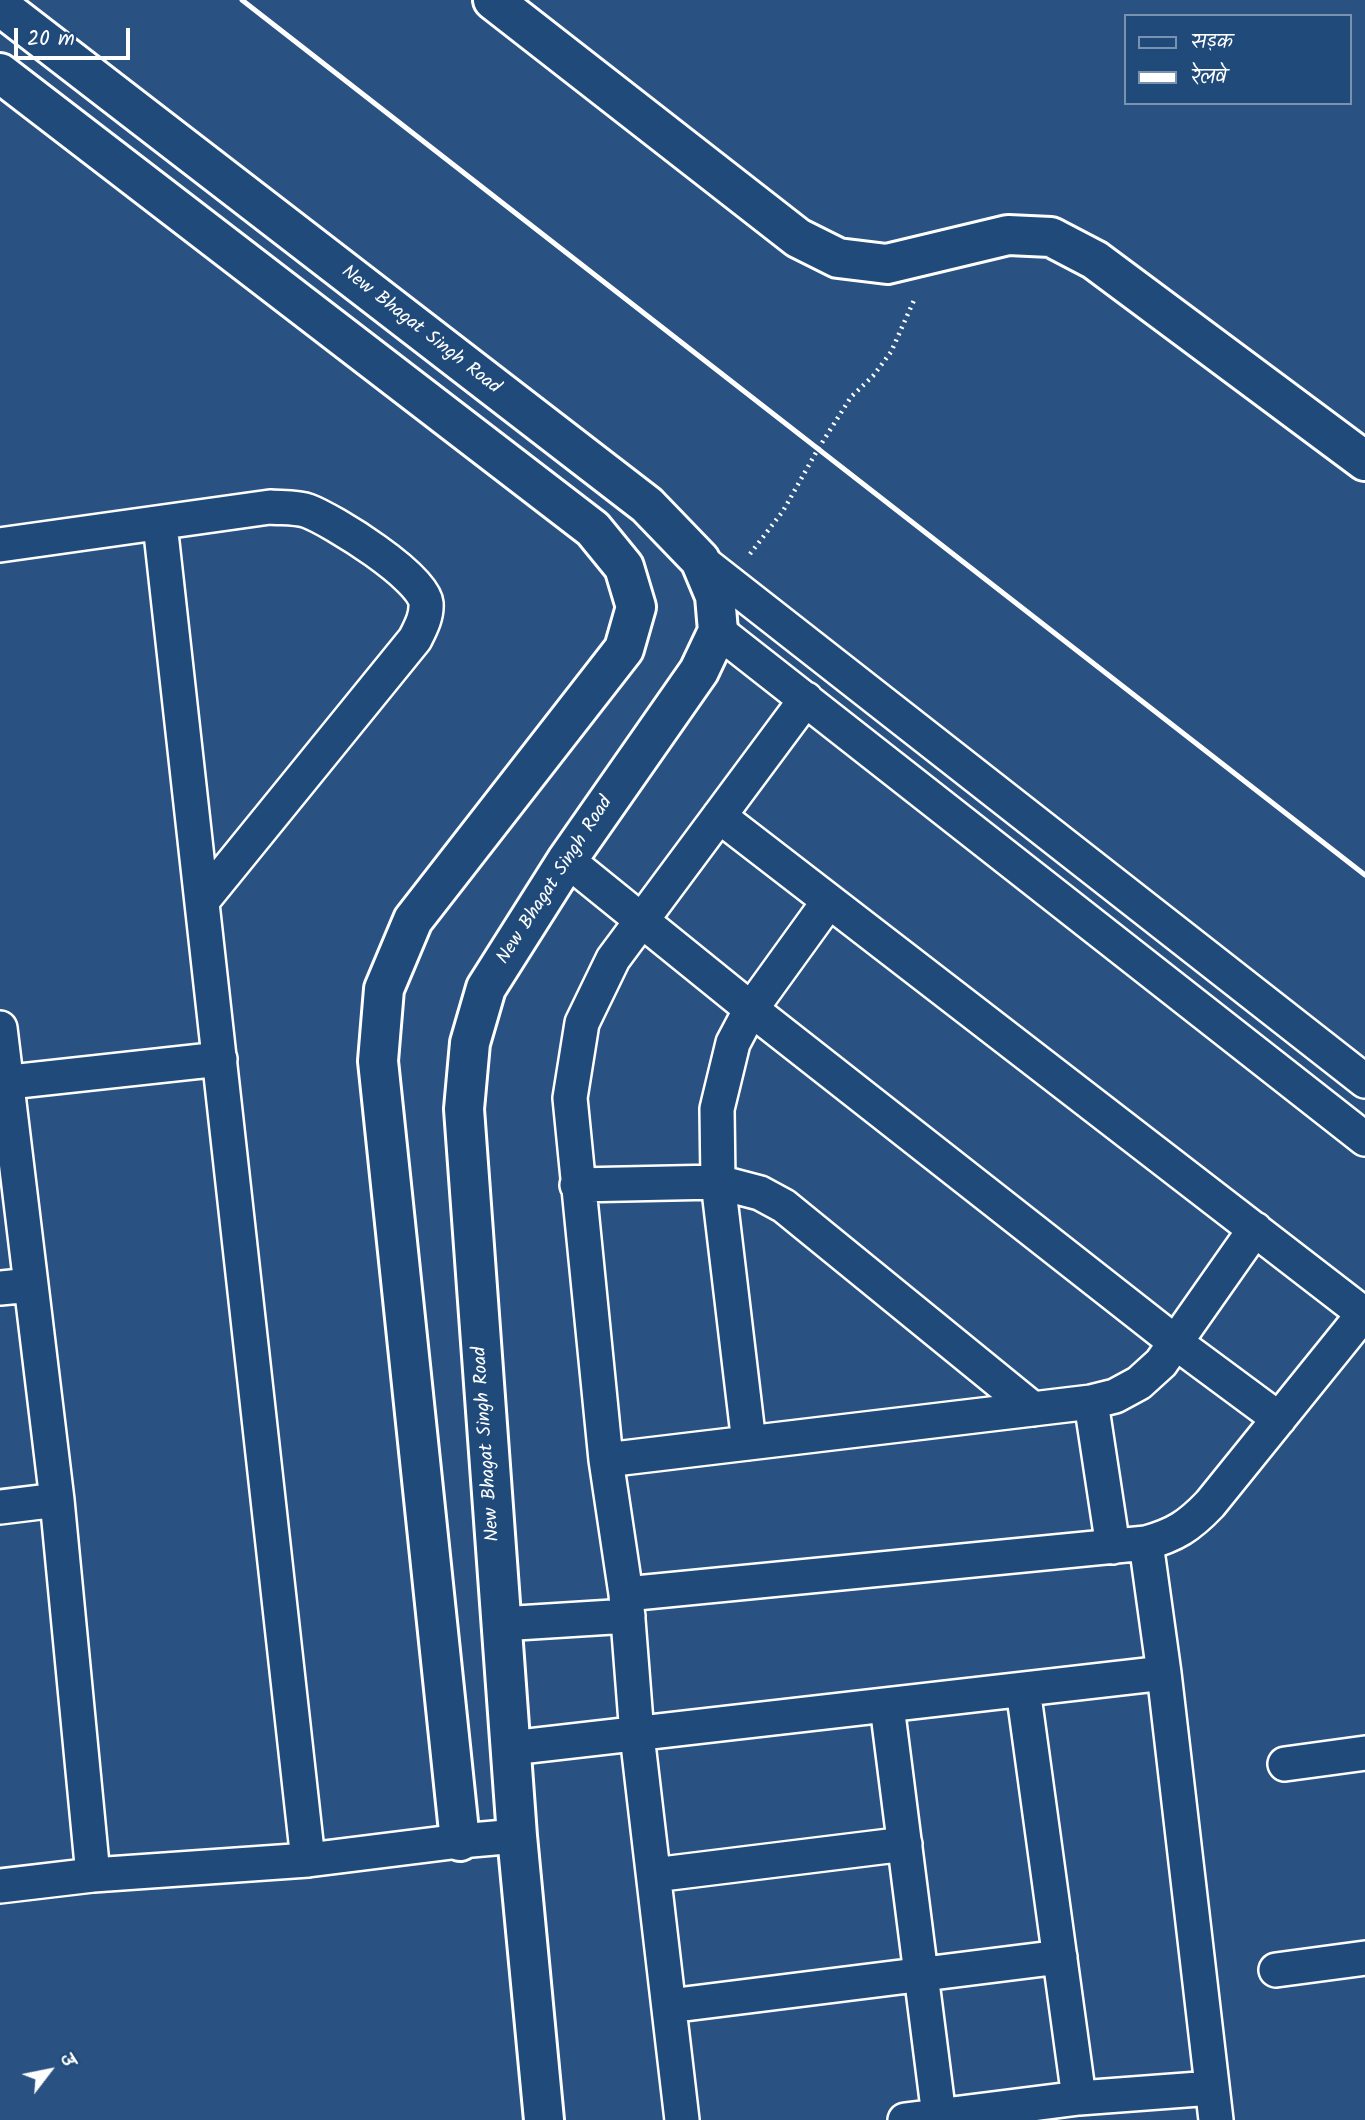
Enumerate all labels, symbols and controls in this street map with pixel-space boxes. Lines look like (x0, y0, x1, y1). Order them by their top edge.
scale bar (18, 14, 133, 58)
legend (1124, 14, 1351, 105)
text: 20 m (27, 23, 75, 56)
text: सड़क (1191, 26, 1233, 59)
text: रेलवे (1191, 61, 1226, 94)
street label: New Bhagat Singh Road (336, 262, 504, 400)
street label: New Bhagat Singh Road (493, 793, 619, 969)
street label: New Bhagat Singh Road (470, 1346, 506, 1542)
north arrow (14, 2036, 84, 2106)
text: उ (51, 2047, 83, 2073)

